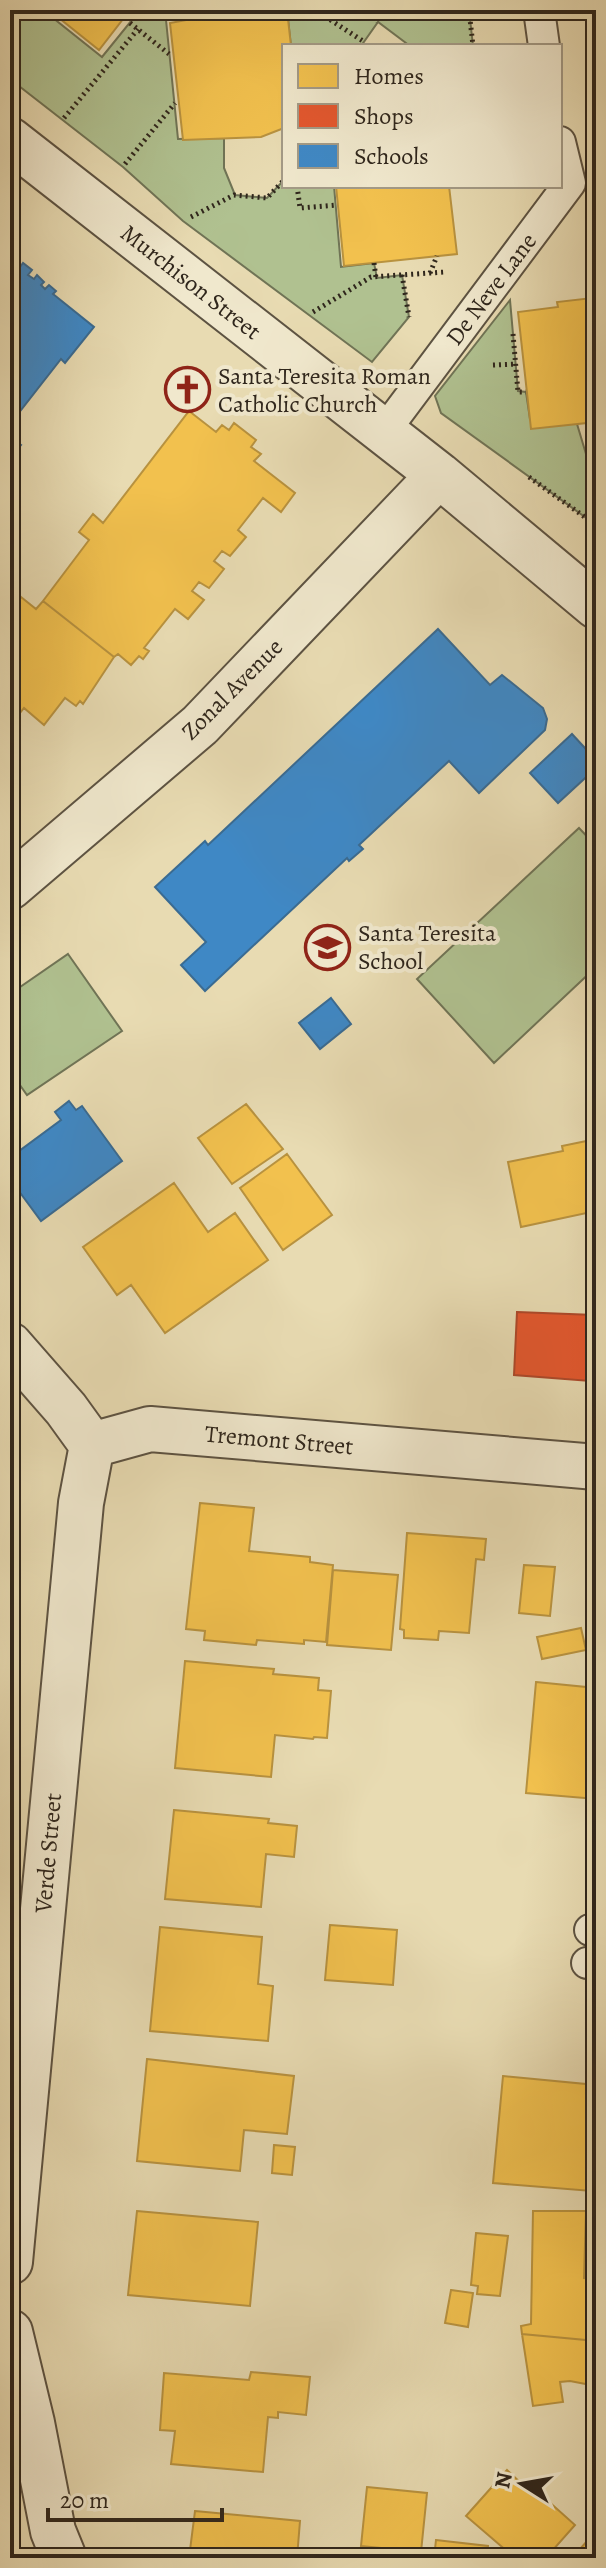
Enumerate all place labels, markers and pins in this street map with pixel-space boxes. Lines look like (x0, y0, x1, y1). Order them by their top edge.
place label: Santa Teresita Roman Catholic Church (218, 360, 431, 420)
church icon: Santa Teresita Roman Catholic Church (163, 366, 211, 414)
place label: Santa Teresita School (358, 917, 497, 977)
school or university icon: Santa Teresita School (303, 923, 351, 971)

